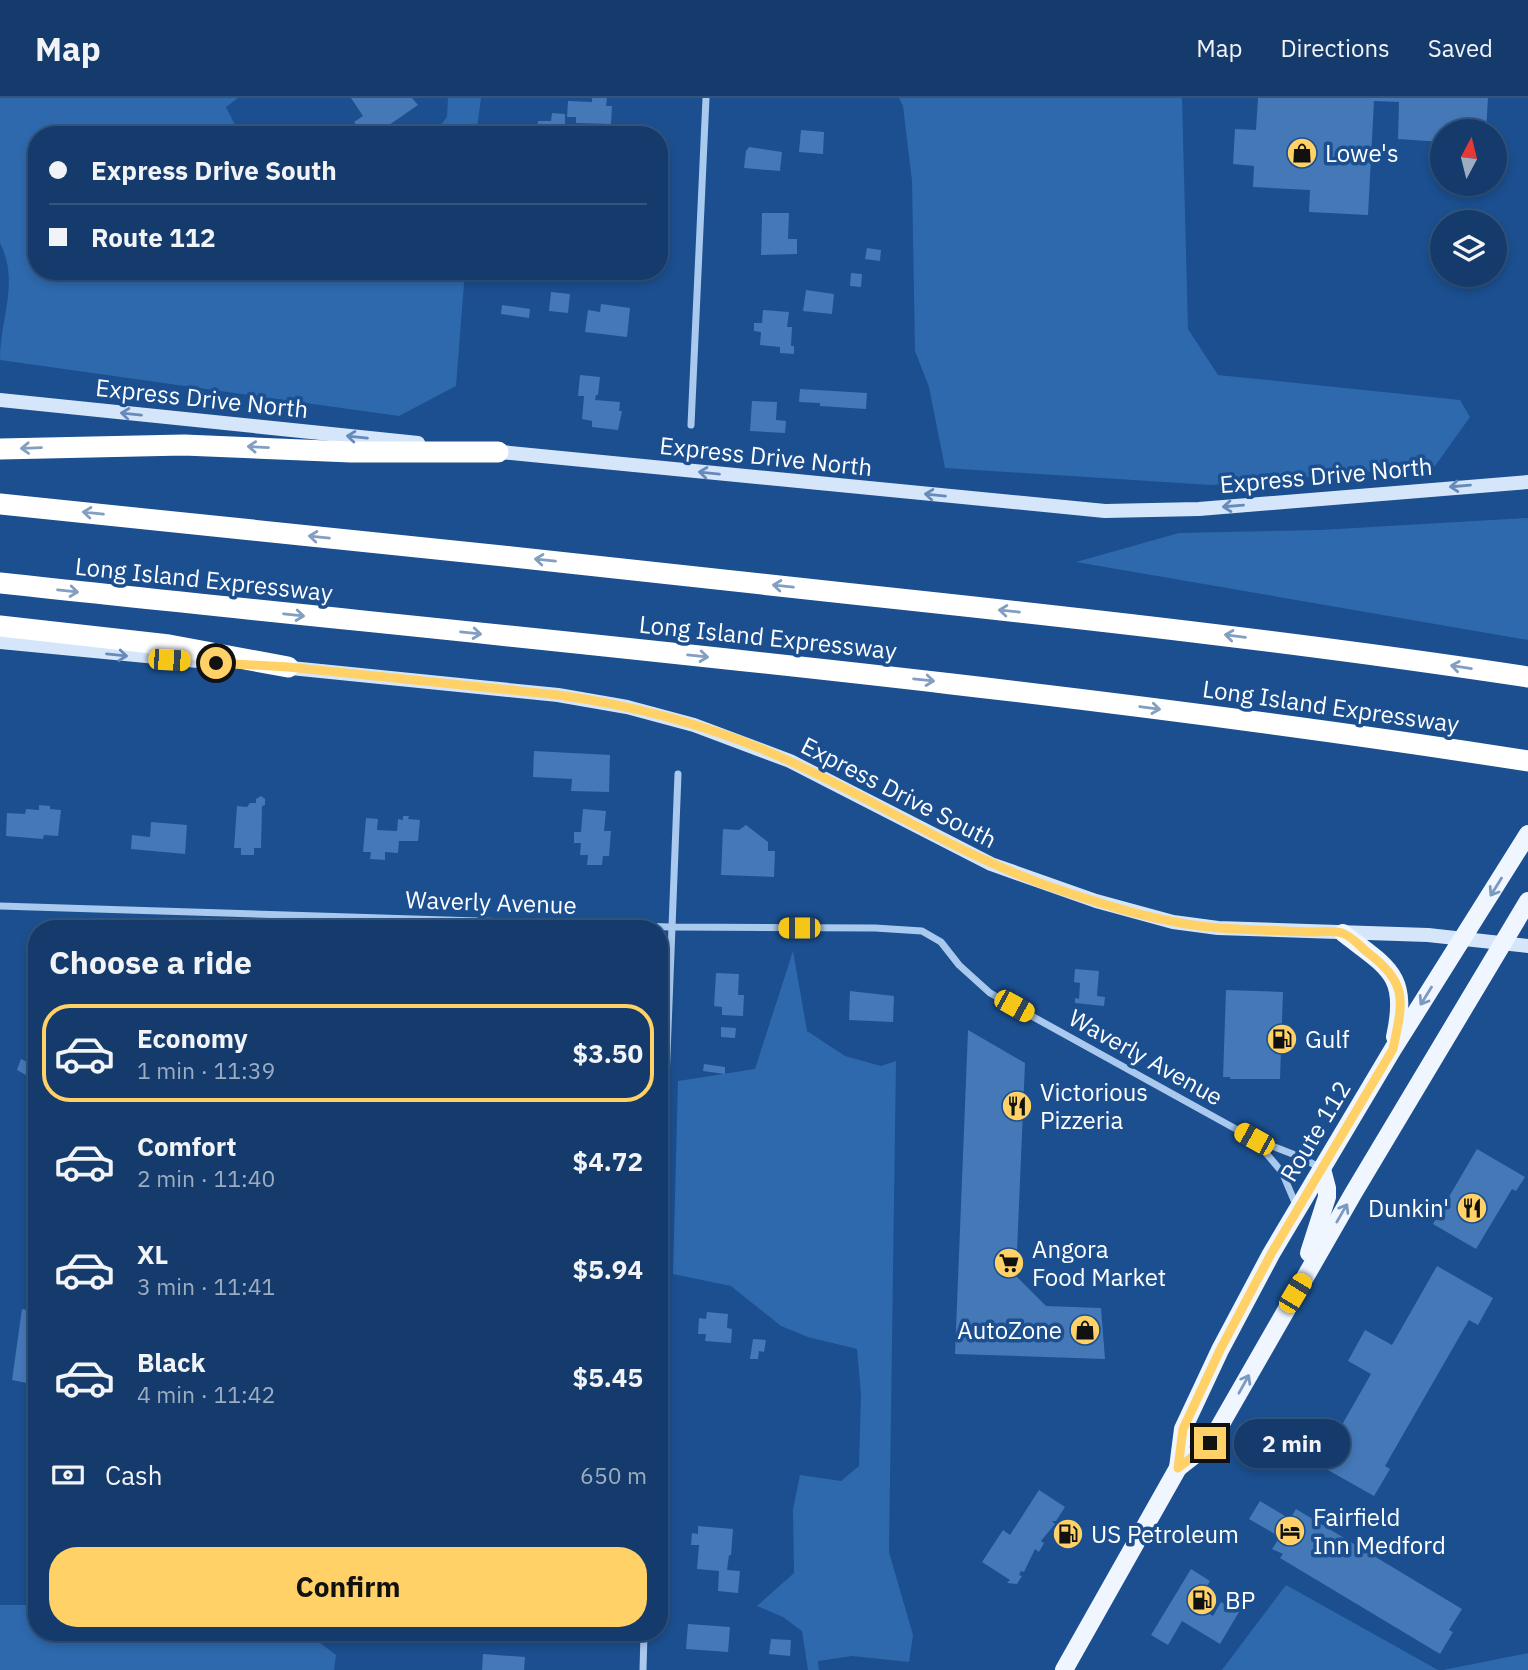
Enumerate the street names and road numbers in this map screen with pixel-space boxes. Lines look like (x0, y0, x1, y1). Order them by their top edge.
street label: Express Drive North (94, 371, 310, 425)
street label: Express Drive North (658, 429, 874, 483)
street label: Express Drive North (1218, 450, 1434, 500)
street label: Long Island Expressway (74, 550, 334, 608)
street label: Long Island Expressway (638, 608, 898, 666)
street label: Long Island Expressway (1201, 672, 1461, 740)
street label: Express Drive South (796, 729, 1002, 855)
street label: Waverly Avenue (405, 883, 577, 921)
street label: Waverly Avenue (1063, 1001, 1229, 1113)
street label: Route 112 (1272, 1075, 1358, 1187)

